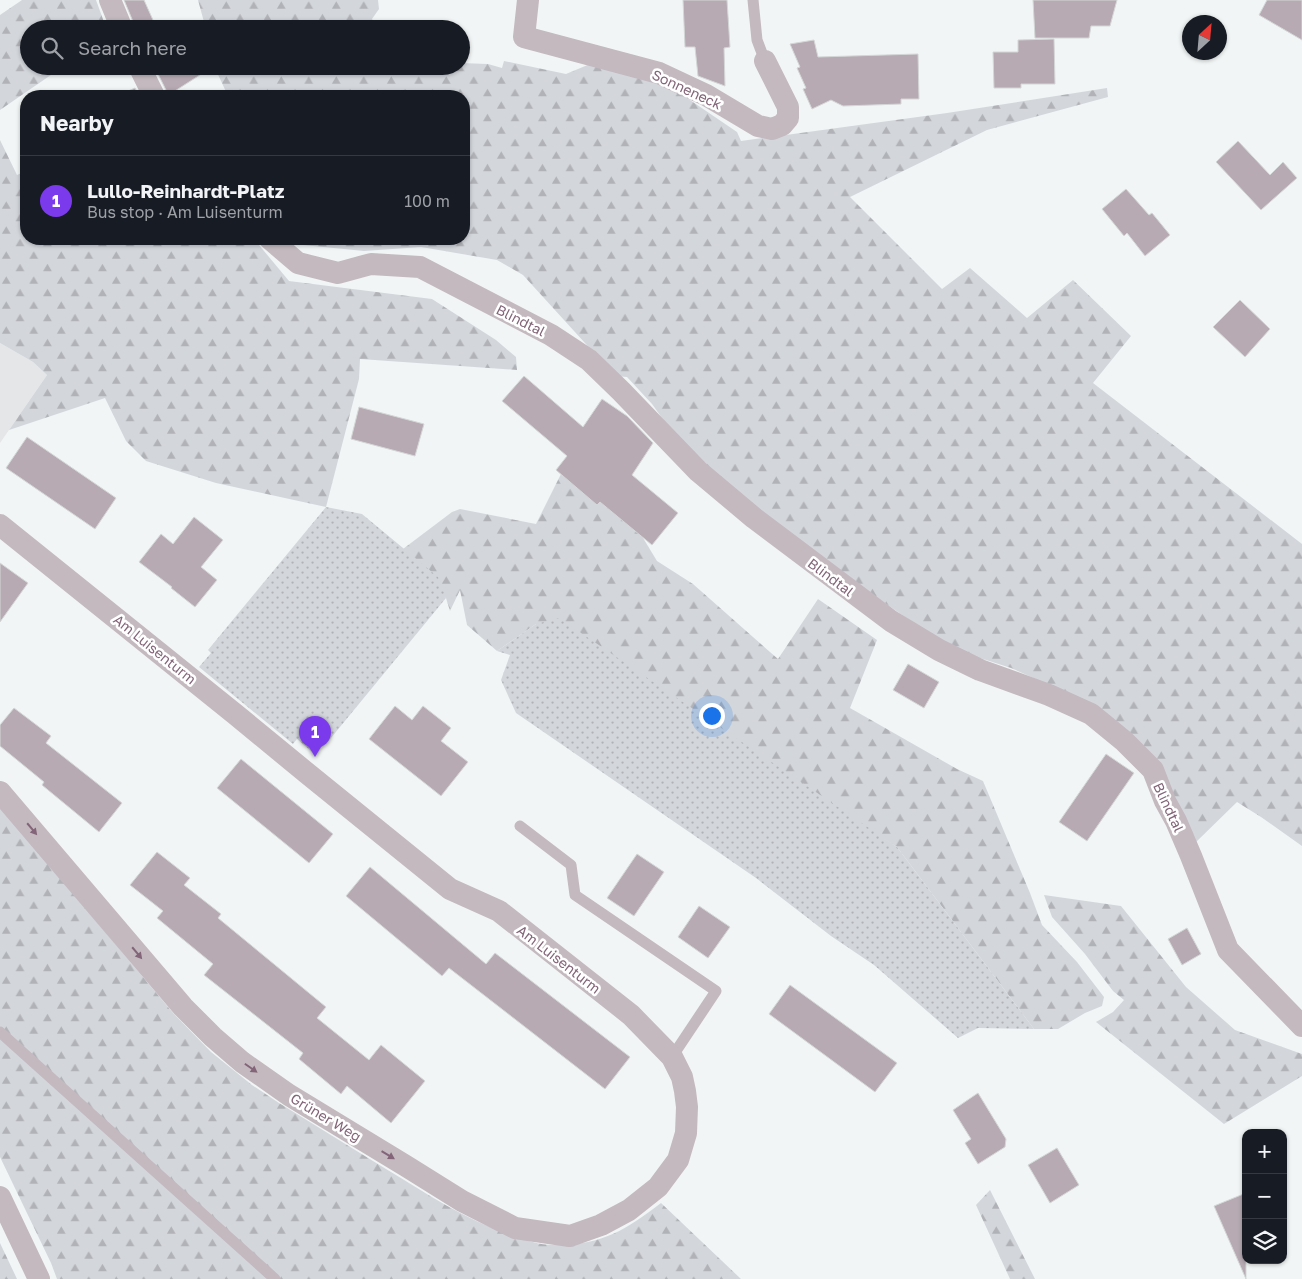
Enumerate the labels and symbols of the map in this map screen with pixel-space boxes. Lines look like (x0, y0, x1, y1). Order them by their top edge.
north arrow (1182, 15, 1227, 60)
street label: Sonneneck (649, 65, 725, 113)
street label: Blindtal (494, 300, 548, 340)
street label: Blindtal (805, 554, 857, 600)
street label: Am Luisenturm (110, 611, 200, 687)
your location (699, 703, 725, 729)
pin: 1 (299, 716, 331, 757)
street label: Blindtal (1150, 779, 1188, 835)
one-way arrow (26, 822, 37, 835)
street label: Am Luisenturm (514, 921, 604, 997)
one-way arrow (131, 946, 143, 958)
one-way arrow (244, 1063, 257, 1073)
street label: Grüner Weg (288, 1089, 364, 1145)
one-way arrow (381, 1150, 394, 1159)

